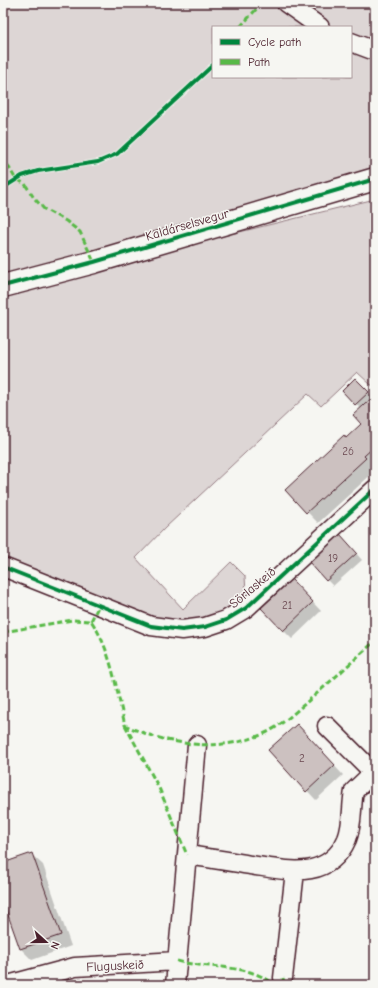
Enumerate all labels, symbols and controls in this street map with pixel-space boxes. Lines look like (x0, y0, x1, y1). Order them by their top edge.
legend (212, 26, 352, 78)
text: Cycle path (248, 35, 301, 49)
text: Path (248, 55, 270, 69)
street label: Kaldárselsvegur (144, 205, 231, 244)
house number: 26 (342, 445, 354, 458)
house number: 19 (328, 552, 338, 565)
street label: Sörlaskeið (226, 564, 279, 611)
house number: 21 (282, 599, 292, 612)
house number: 2 (299, 752, 305, 765)
north arrow (26, 922, 66, 962)
text: N (48, 940, 62, 951)
street label: Fluguskeið (86, 957, 144, 974)

